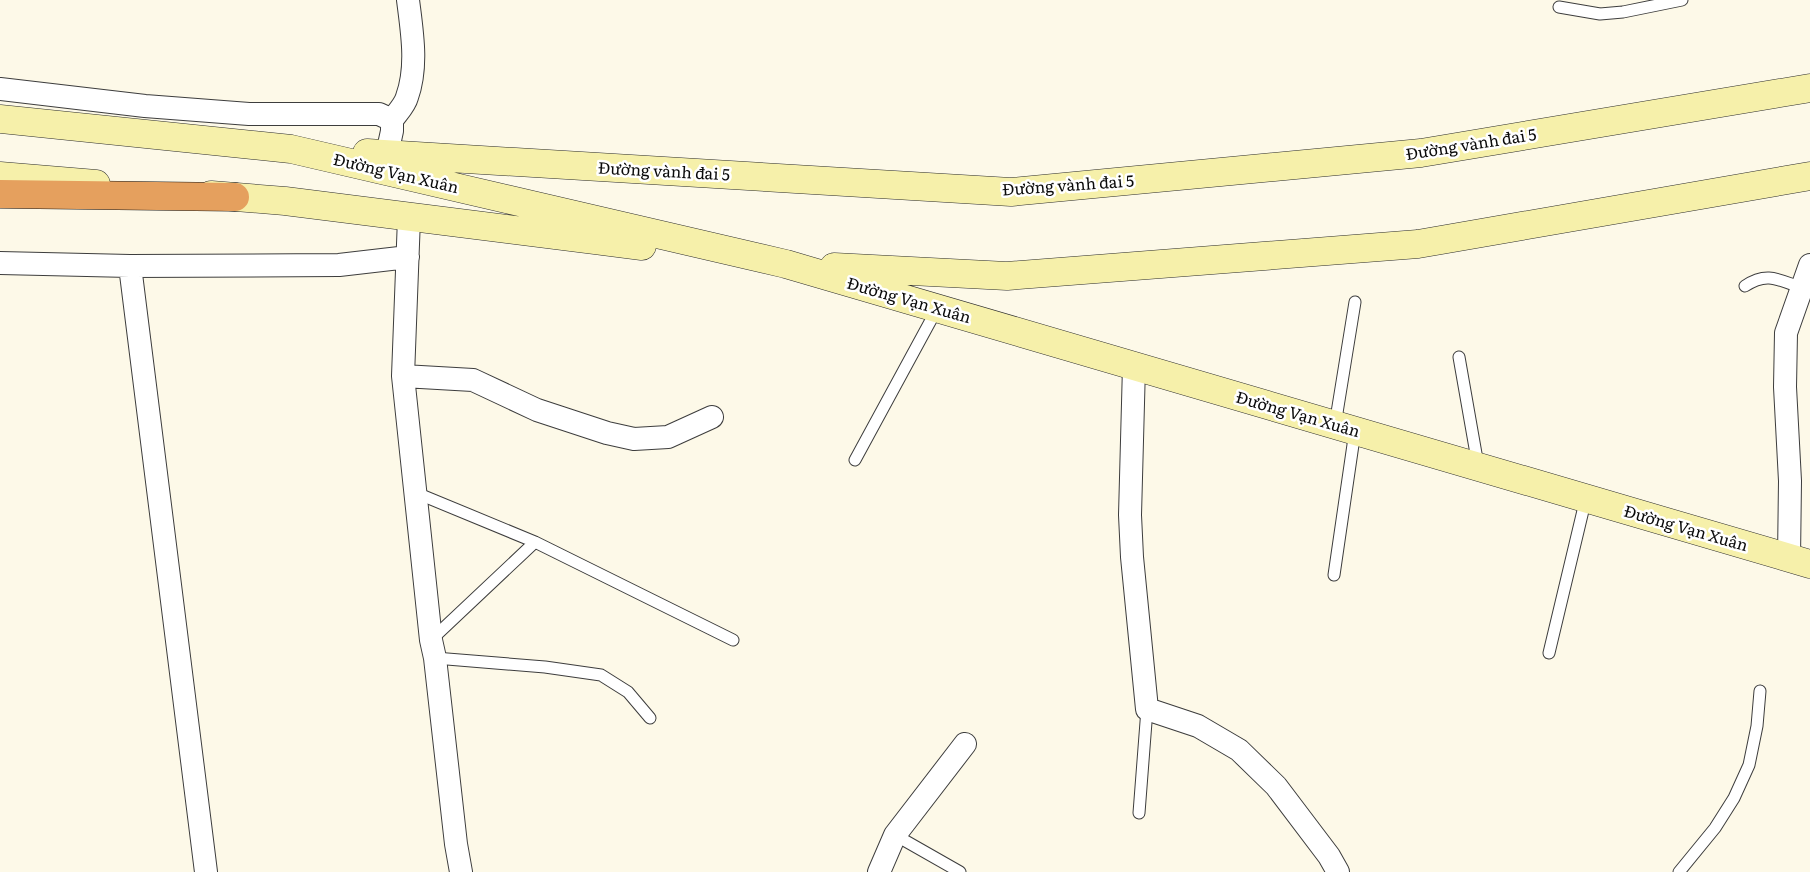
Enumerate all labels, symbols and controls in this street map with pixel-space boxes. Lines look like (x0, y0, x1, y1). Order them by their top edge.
street label: Đường vành đai 5 (1404, 121, 1538, 165)
street label: Đường Vạn Xuân (331, 146, 462, 198)
street label: Đường vành đai 5 (598, 155, 731, 185)
street label: Đường vành đai 5 (1001, 167, 1135, 201)
street label: Đường Vạn Xuân (844, 270, 975, 328)
street label: Đường Vạn Xuân (1233, 384, 1364, 442)
street label: Đường Vạn Xuân (1621, 498, 1752, 556)

